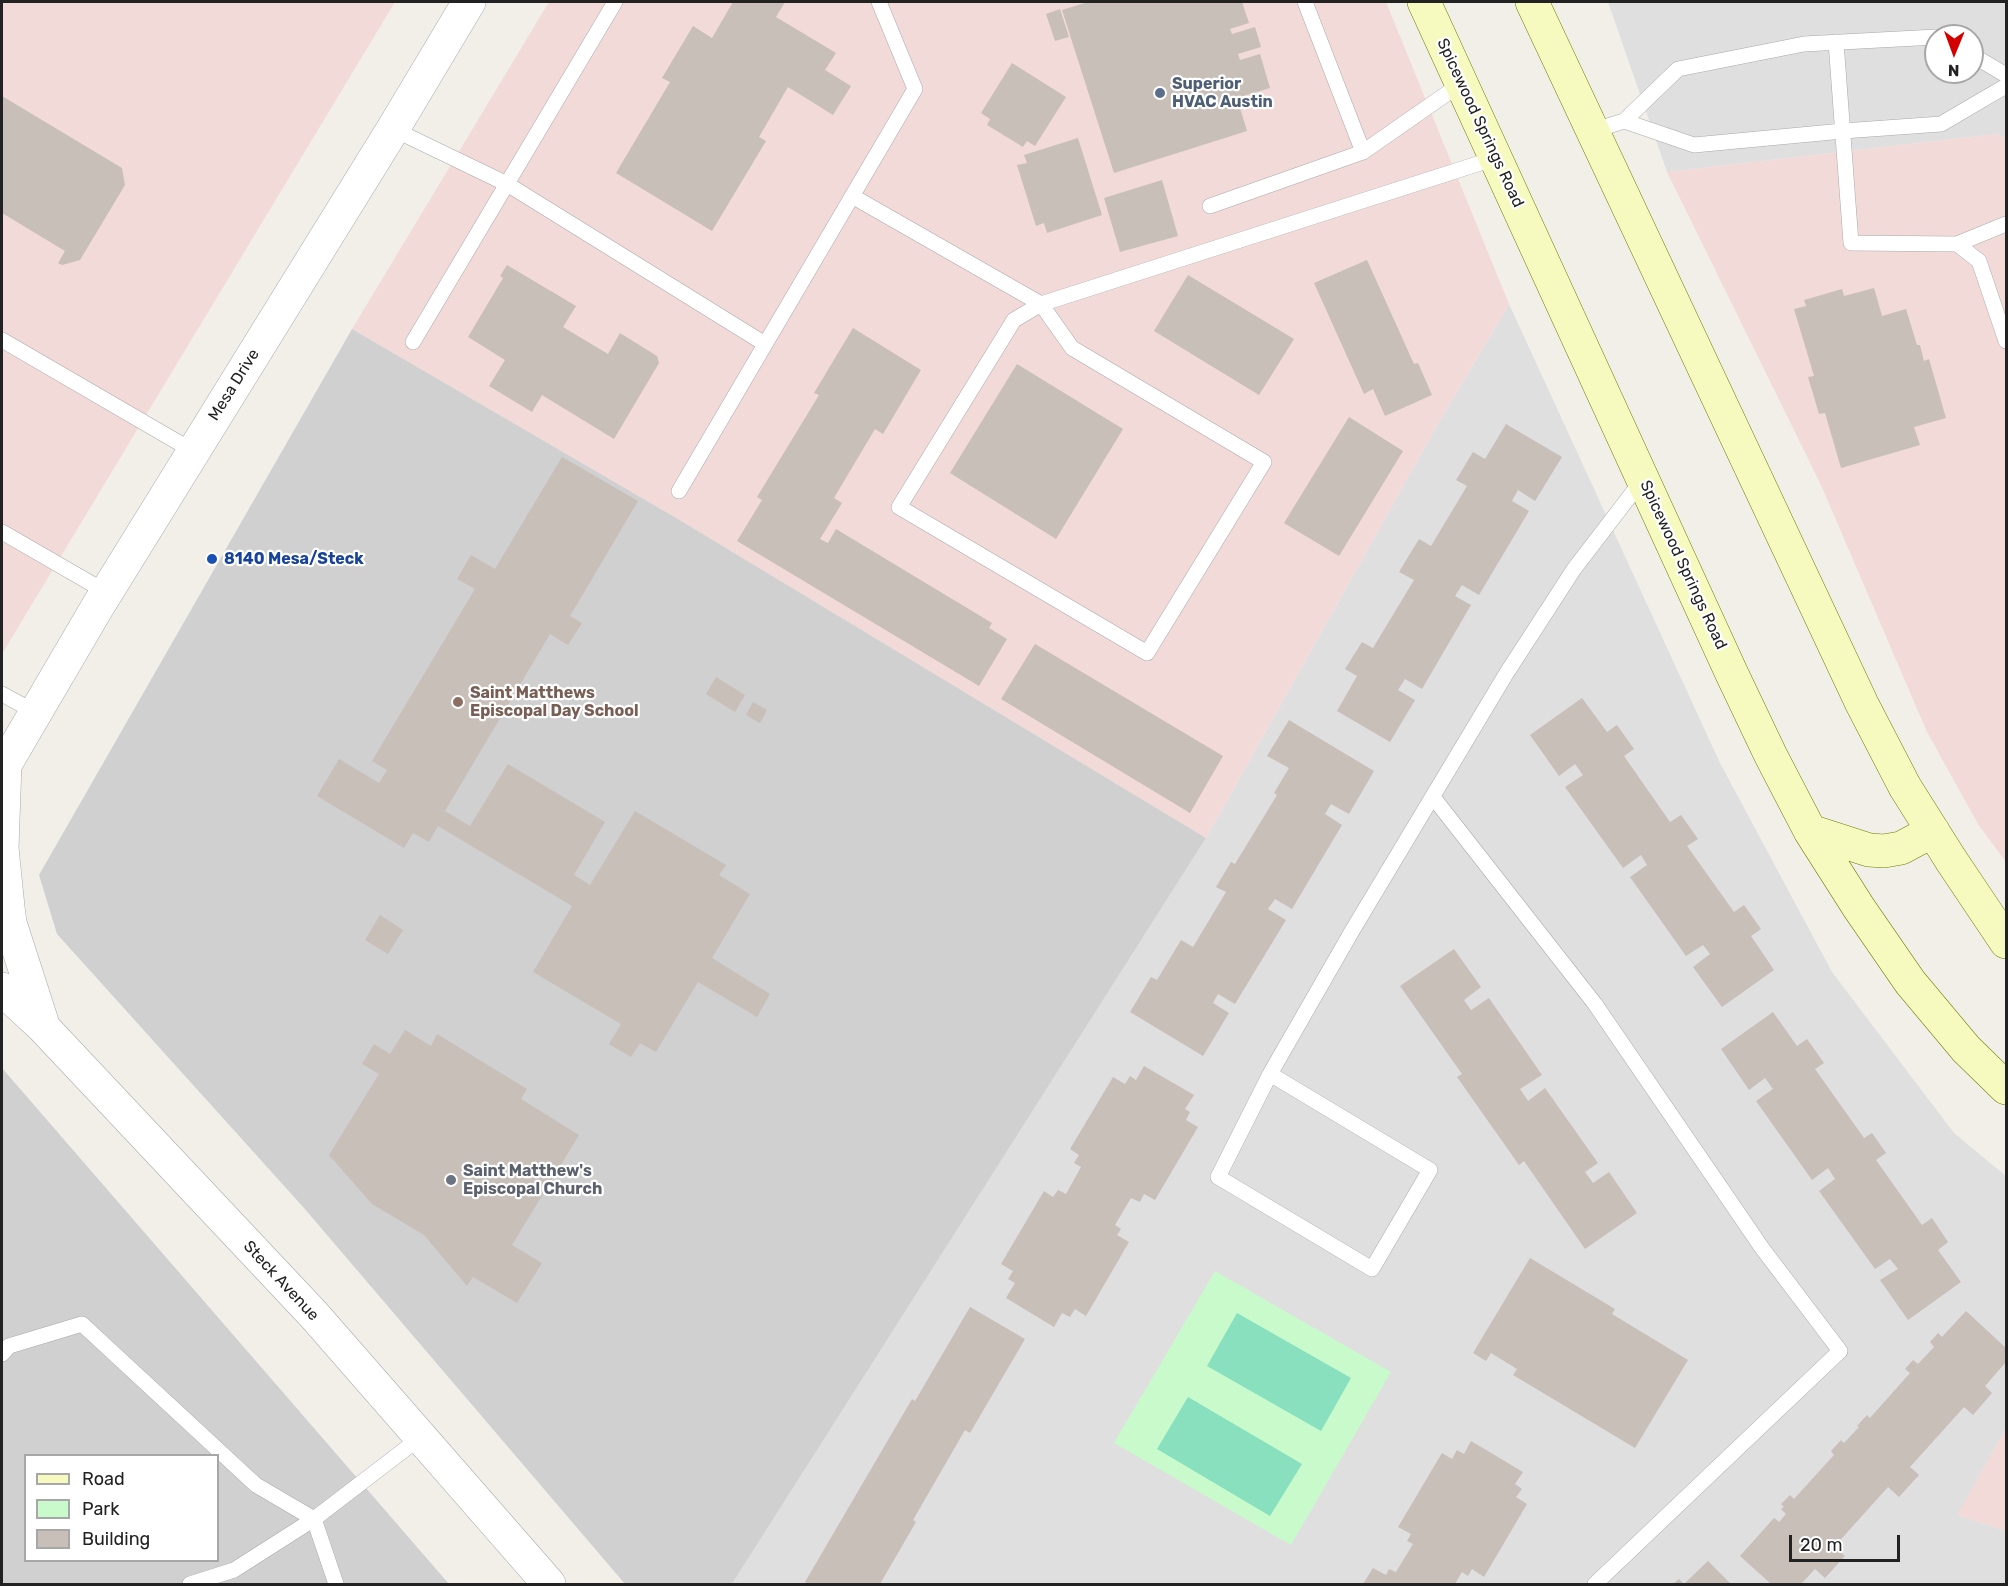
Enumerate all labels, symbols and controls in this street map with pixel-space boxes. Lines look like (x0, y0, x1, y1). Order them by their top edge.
north arrow (1924, 24, 1984, 84)
street label: Spicewood Springs Road (1432, 36, 1528, 210)
text: N (1948, 61, 1960, 80)
place label: Superior HVAC Austin (1172, 74, 1273, 112)
marker: Superior HVAC Austin (1153, 86, 1167, 100)
street label: Mesa Drive (204, 346, 264, 424)
street label: Spicewood Springs Road (1635, 478, 1731, 652)
place label: 8140 Mesa/Steck (224, 549, 364, 569)
marker: 8140 Mesa/Steck (205, 552, 219, 566)
place label: Saint Matthews Episcopal Day School (470, 683, 639, 721)
marker: Saint Matthews Episcopal Day School (451, 695, 465, 709)
place label: Saint Matthew's Episcopal Church (463, 1161, 602, 1199)
marker: Saint Matthew's Episcopal Church (444, 1173, 458, 1187)
street label: Steck Avenue (239, 1237, 323, 1325)
legend (24, 1454, 219, 1562)
text: Road (82, 1468, 125, 1490)
text: Park (82, 1498, 119, 1520)
scale bar (1792, 1523, 1903, 1561)
text: Building (82, 1528, 150, 1550)
text: 20 m (1800, 1534, 1842, 1556)

